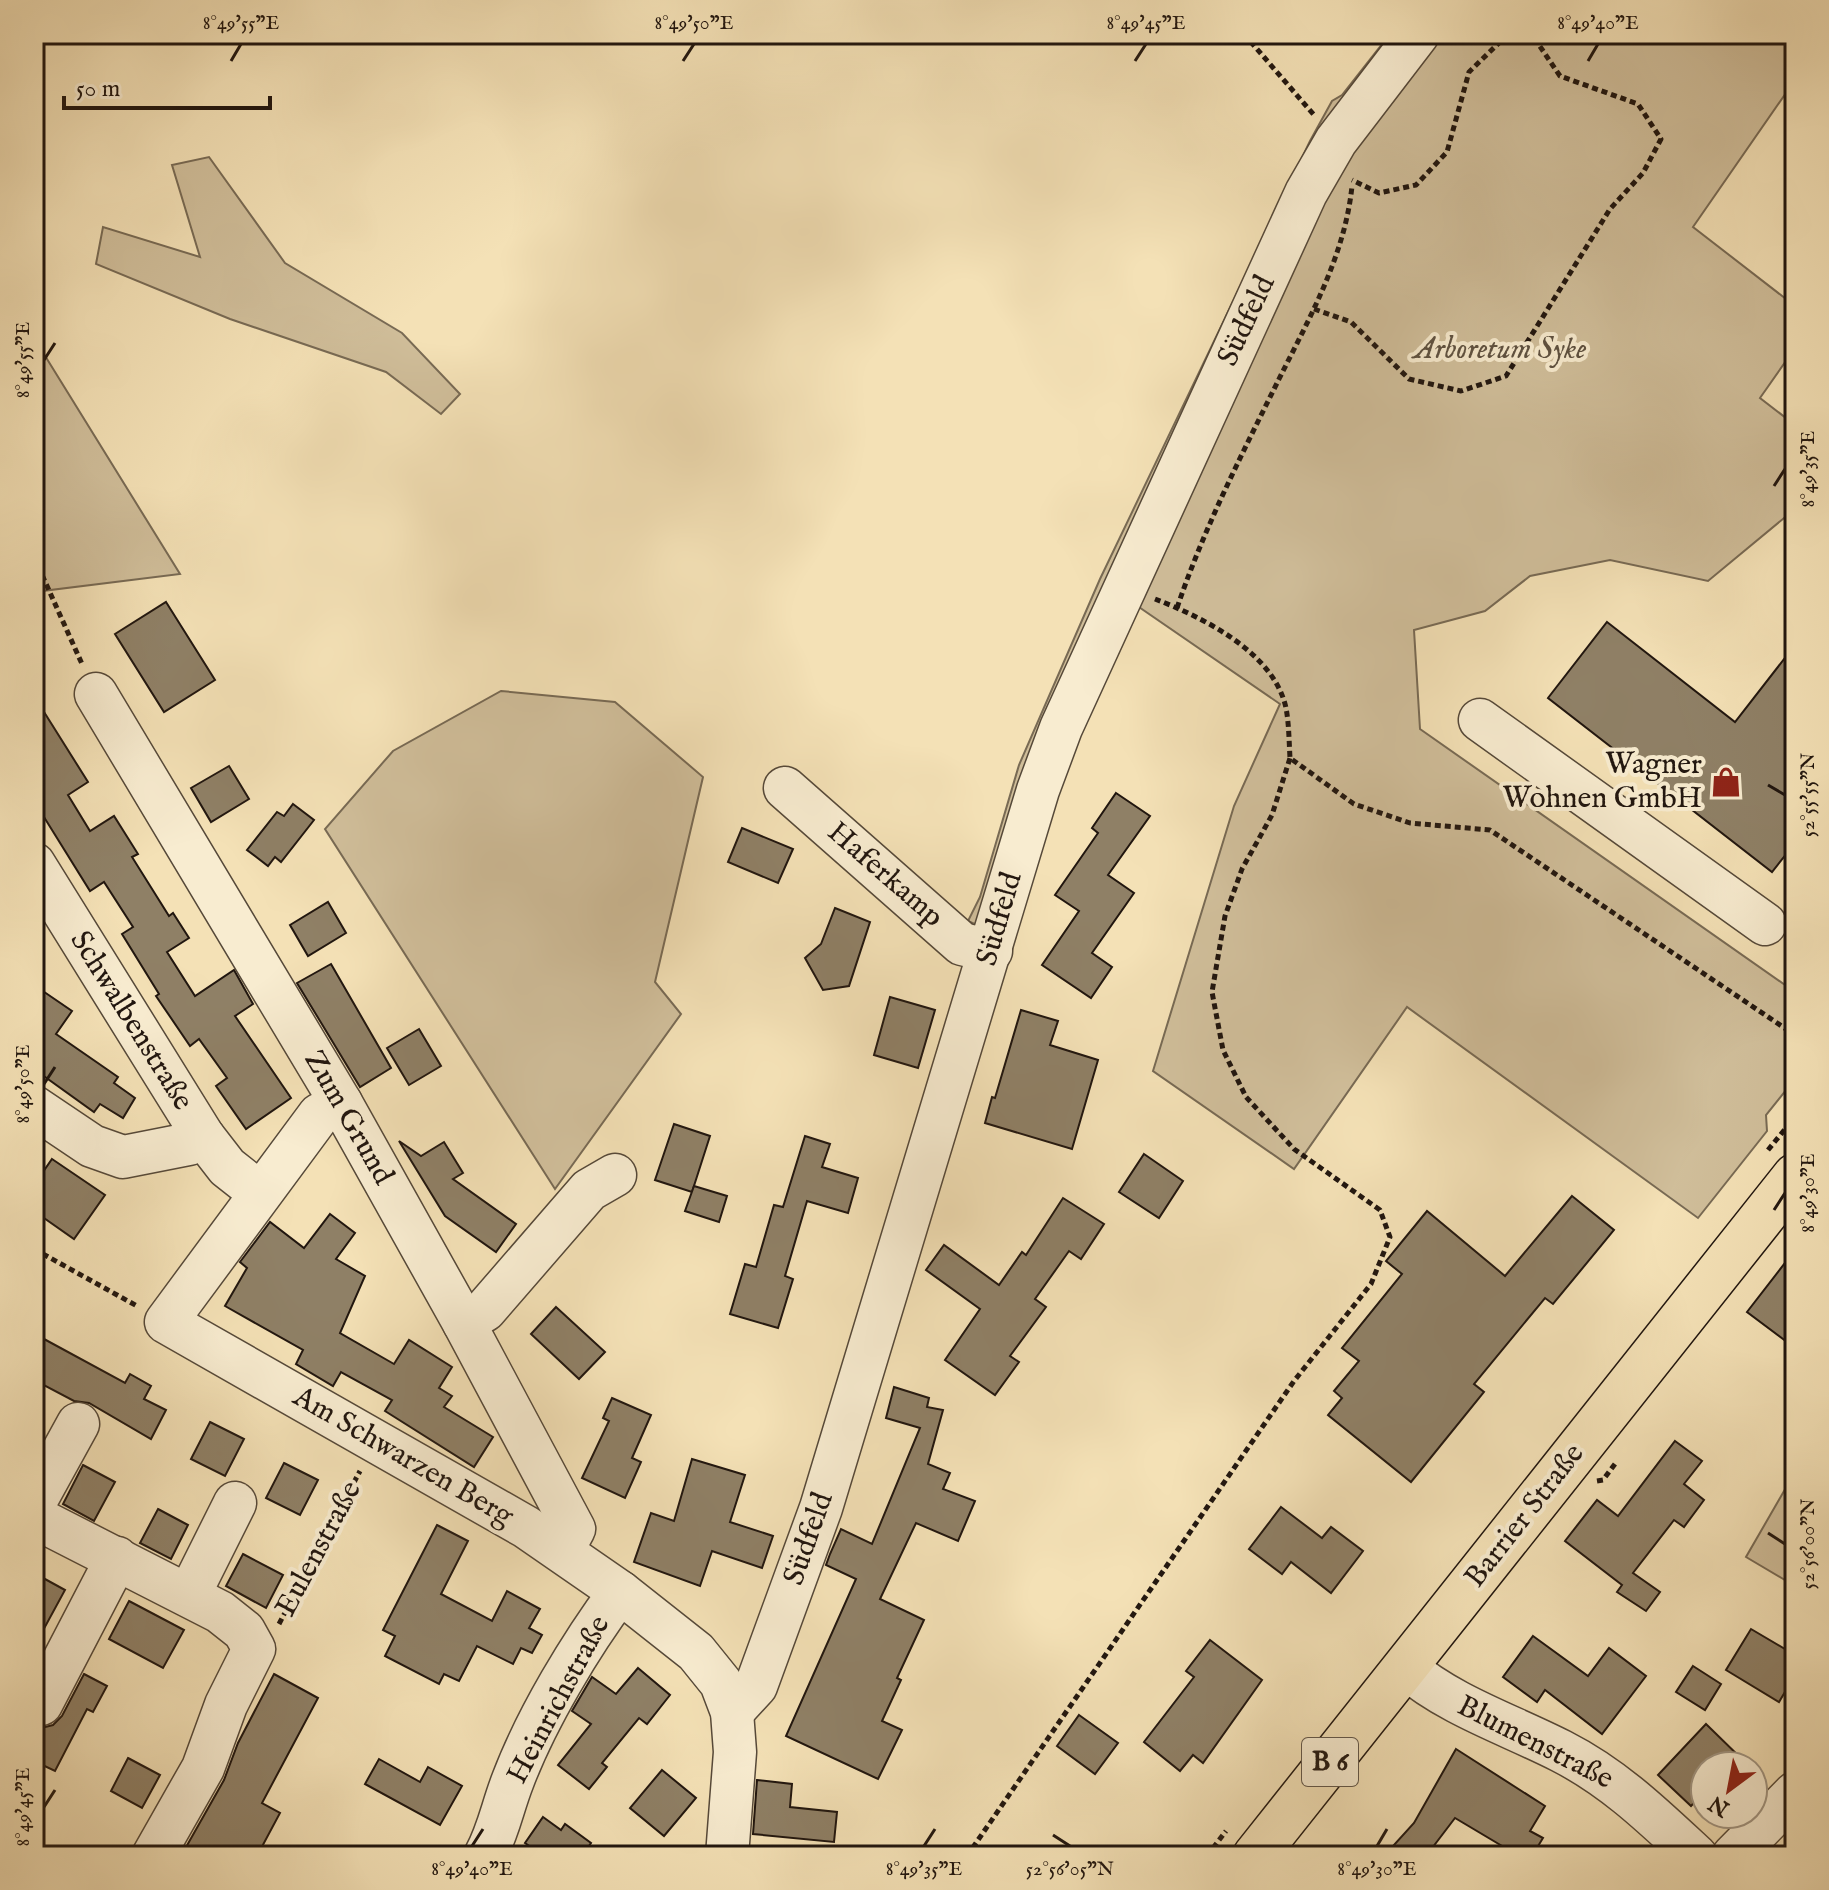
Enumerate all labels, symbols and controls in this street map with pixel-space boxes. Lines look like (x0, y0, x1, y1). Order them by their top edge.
text: 8°49'55"E (203, 11, 279, 36)
text: 8°49'50"E (654, 11, 734, 36)
text: 8°49'45"E (1107, 11, 1186, 36)
text: 8°49'40"E (1557, 11, 1639, 36)
scale bar (64, 60, 270, 110)
text: 50 m (76, 74, 120, 105)
street label: Südfeld (1210, 269, 1285, 372)
text: 8°49'55"E (11, 322, 36, 398)
park label: Arboretum Syke (1411, 331, 1586, 369)
text: 8°49'35"E (1796, 430, 1821, 507)
place label: Wagner Wohnen GmbH (1502, 746, 1702, 818)
text: 52°55'55"N (1796, 753, 1821, 837)
shop icon: Wagner Wohnen GmbH (1709, 765, 1743, 799)
street label: Haferkamp (819, 814, 951, 936)
street label: Südfeld (969, 867, 1032, 970)
street label: Schwalbenstraße (61, 924, 201, 1118)
text: 8°49'50"E (11, 1044, 36, 1124)
street label: Zum Grund (294, 1044, 402, 1193)
text: 8°49'30"E (1796, 1153, 1821, 1233)
street label: Am Schwarzen Berg (285, 1378, 521, 1536)
street label: Barrier Straße (1457, 1436, 1593, 1596)
street label: Eulenstraße (267, 1475, 371, 1623)
street label: Südfeld (775, 1487, 843, 1590)
text: 52°56'00"N (1796, 1499, 1821, 1589)
street label: Heinrichstraße (499, 1609, 619, 1791)
street label: Blumenstraße (1450, 1687, 1620, 1799)
road number: B 6 (1302, 1738, 1358, 1786)
north arrow (1689, 1750, 1769, 1830)
text: 8°49'45"E (11, 1767, 36, 1847)
text: N (1704, 1788, 1736, 1823)
text: 8°49'40"E (431, 1857, 513, 1882)
text: 8°49'35"E (886, 1857, 963, 1882)
text: 52°56'05"N (1026, 1857, 1114, 1882)
text: 8°49'30"E (1337, 1857, 1417, 1882)

